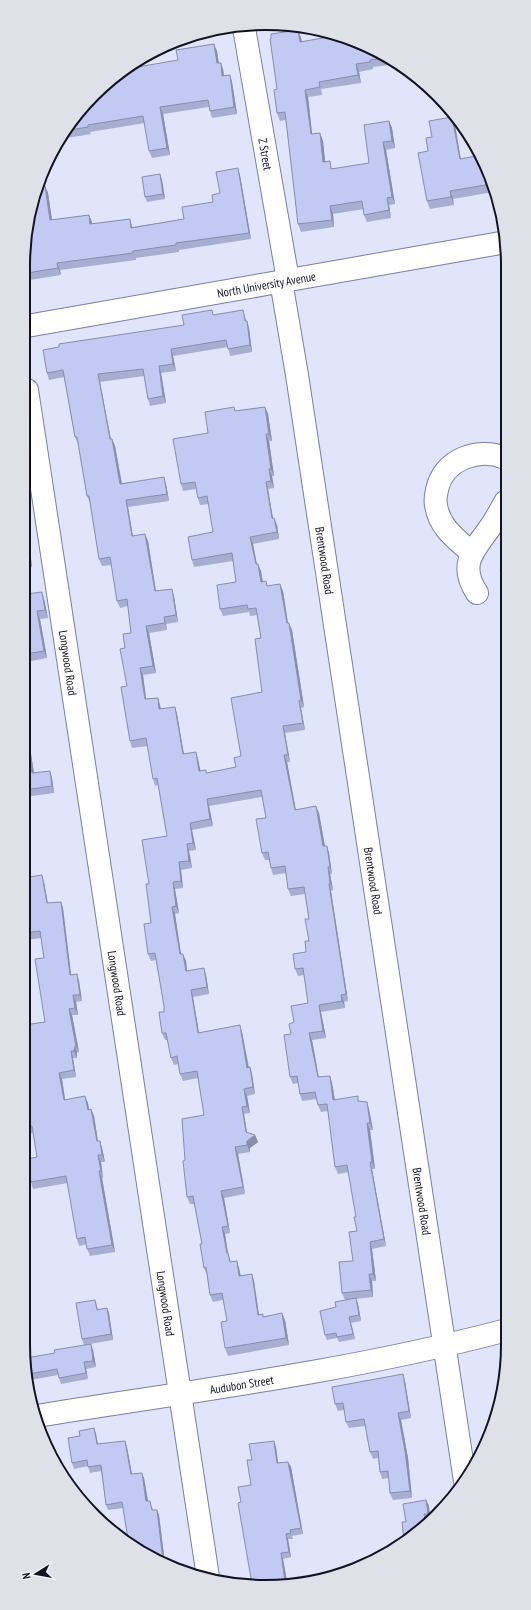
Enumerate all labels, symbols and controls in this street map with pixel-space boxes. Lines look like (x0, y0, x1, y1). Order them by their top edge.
street label: Z Street (256, 137, 276, 172)
street label: North University Avenue (216, 268, 317, 300)
street label: Brentwood Road (313, 526, 338, 595)
street label: Longwood Road (56, 629, 81, 696)
street label: Brentwood Road (361, 846, 386, 916)
street label: Longwood Road (105, 950, 130, 1017)
street label: Brentwood Road (410, 1166, 435, 1236)
street label: Longwood Road (154, 1270, 179, 1337)
street label: Audubon Street (209, 1371, 275, 1397)
north arrow (16, 1554, 56, 1594)
text: N (19, 1572, 34, 1580)

